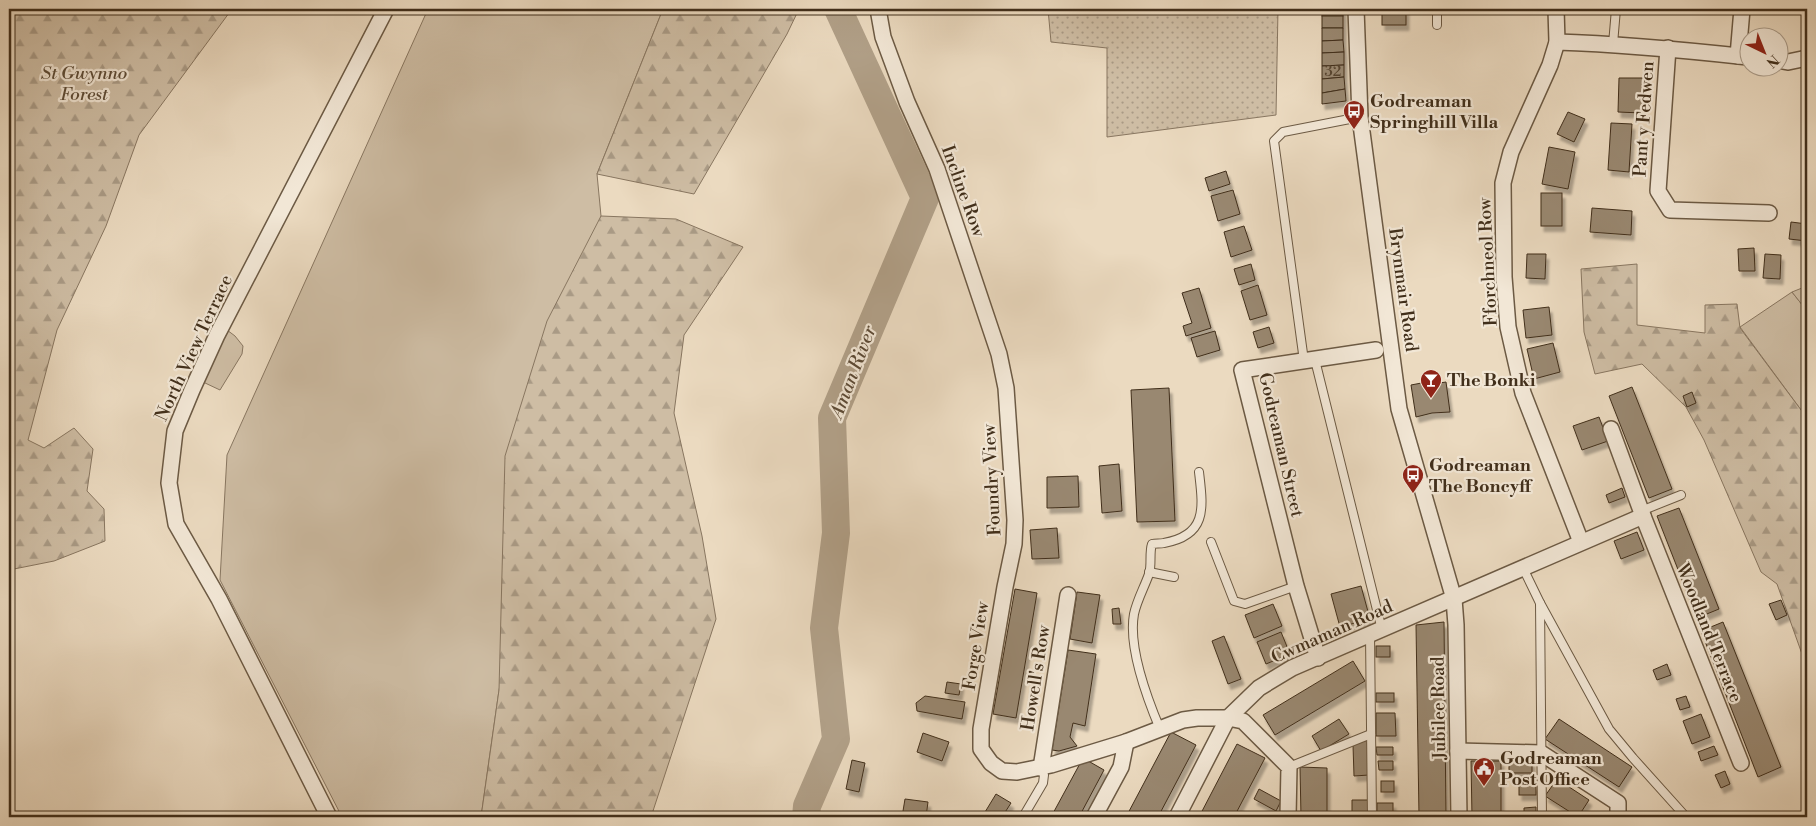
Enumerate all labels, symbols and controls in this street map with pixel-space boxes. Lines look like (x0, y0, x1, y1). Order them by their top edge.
north arrow (1738, 28, 1788, 78)
text: N (1762, 50, 1782, 71)
street label: Pant y Fedwen (1628, 60, 1660, 178)
park label: St Gwynno Forest (41, 62, 127, 106)
house number: 32 (1325, 62, 1341, 81)
place label: Godreaman Springhill Villa (1370, 90, 1499, 134)
bus stop icon: Godreaman Springhill Villa (1342, 99, 1366, 130)
street label: Incline Row (936, 142, 990, 241)
street label: Fforchneol Row (1473, 196, 1503, 327)
street label: Brynmair Road (1383, 226, 1423, 354)
street label: North View Terrace (150, 271, 238, 425)
water label: Aman River (824, 321, 882, 424)
bar icon: The Bonki (1419, 368, 1443, 399)
place label: The Bonki (1447, 369, 1536, 392)
street label: Godreaman Street (1253, 370, 1309, 520)
street label: Foundry View (978, 423, 1006, 537)
place label: Godreaman The Boncyff (1429, 454, 1533, 498)
bus stop icon: Godreaman The Boncyff (1401, 463, 1425, 494)
street label: Woodland Terrace (1670, 559, 1747, 706)
street label: Cwmaman Road (1268, 595, 1397, 669)
street label: Forge View (958, 599, 994, 692)
street label: Howell's Row (1016, 623, 1056, 732)
street label: Jubilee Road (1427, 655, 1451, 761)
place label: Godreaman Post Office (1500, 747, 1602, 791)
public building icon: Godreaman Post Office (1472, 756, 1496, 787)

